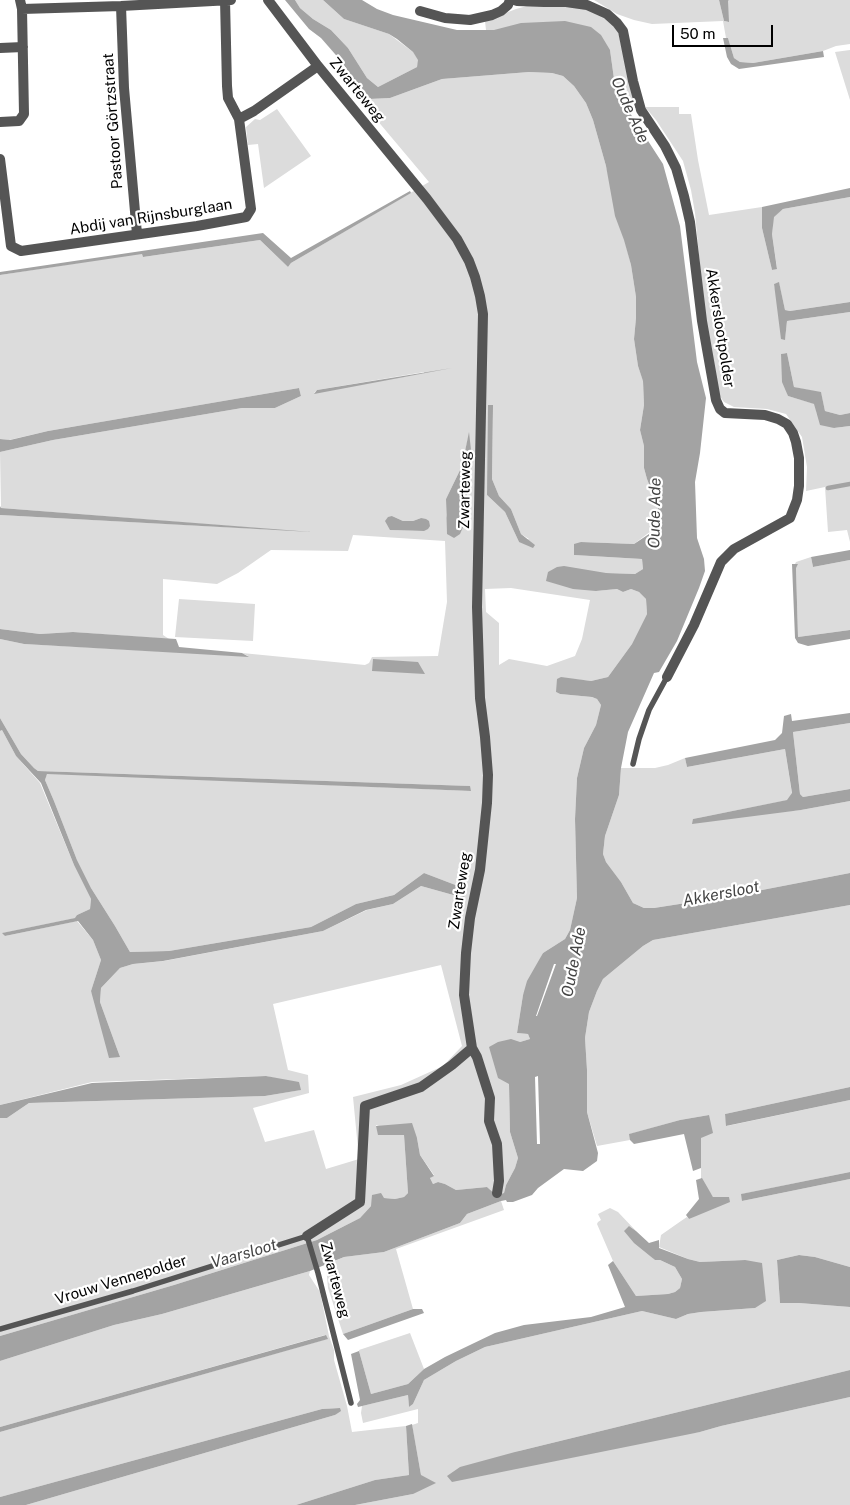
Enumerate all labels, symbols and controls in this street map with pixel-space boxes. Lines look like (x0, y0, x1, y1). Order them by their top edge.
scale bar (675, 15, 776, 47)
text: 50 m (680, 25, 715, 42)
street label: Pastoor Görtzstraat (99, 52, 127, 190)
street label: Zwarteweg (325, 54, 389, 126)
water label: Oude Ade (607, 74, 653, 146)
street label: Abdij van Rijnsburglaan (68, 195, 234, 239)
street label: Akkerslootpolder (702, 267, 738, 389)
street label: Zwarteweg (455, 451, 475, 529)
water label: Oude Ade (645, 477, 665, 549)
street label: Zwarteweg (445, 851, 475, 931)
water label: Akkersloot (681, 877, 761, 911)
water label: Oude Ade (558, 925, 590, 999)
water label: Vaarsloot (209, 1235, 279, 1273)
street label: Zwarteweg (316, 1240, 354, 1320)
street label: Vrouw Vennepolder (53, 1251, 189, 1309)

